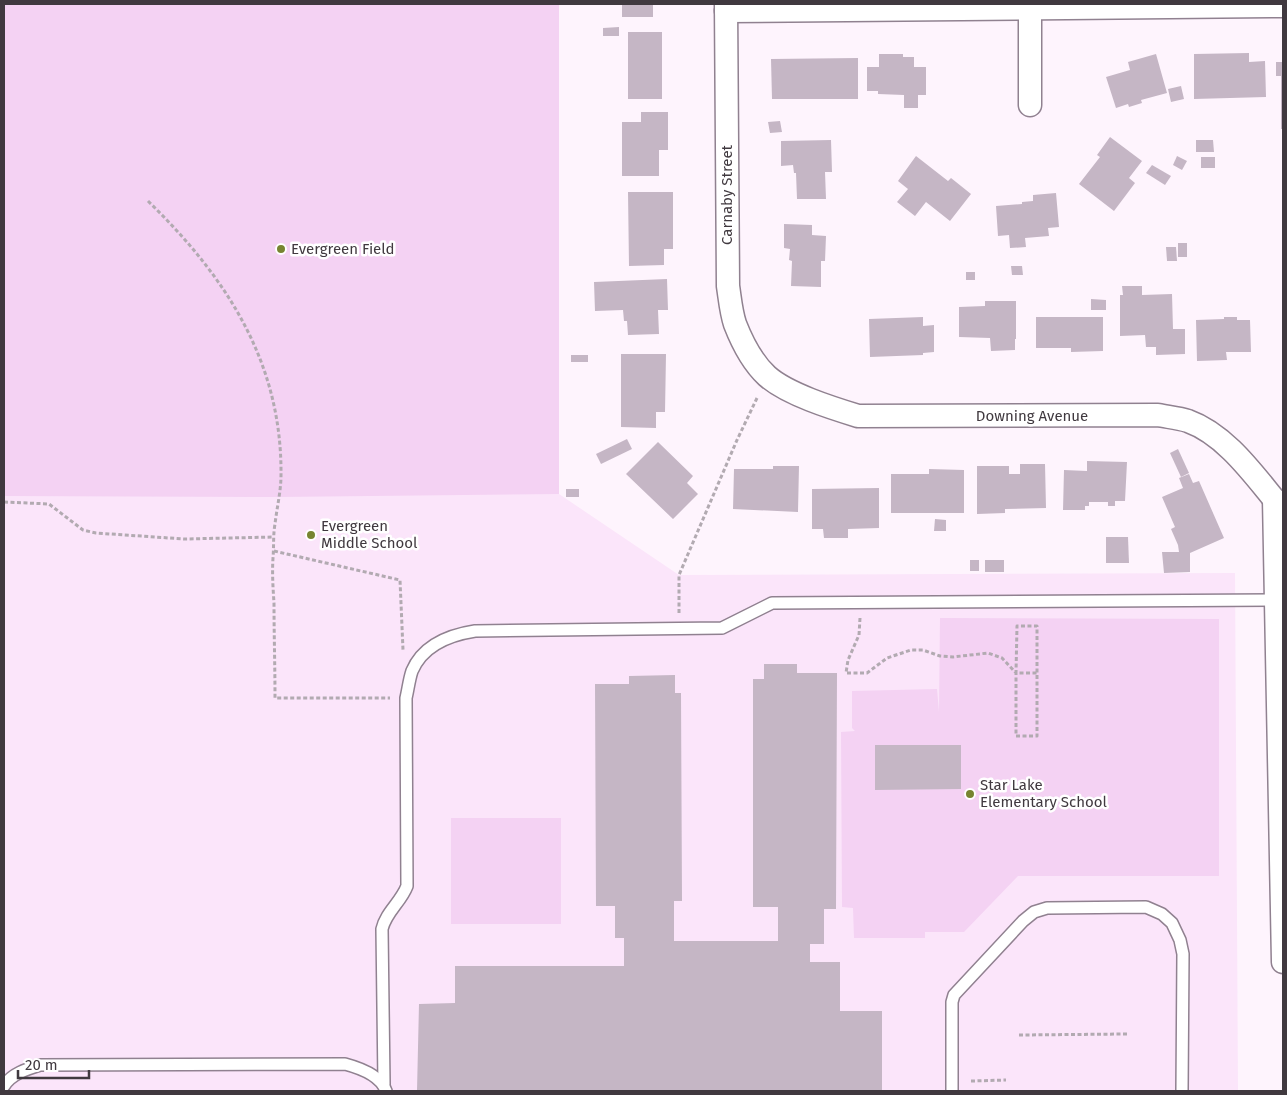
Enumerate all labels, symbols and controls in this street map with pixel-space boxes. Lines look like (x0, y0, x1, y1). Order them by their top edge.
street label: Carnaby Street (718, 144, 736, 245)
place label: Evergreen Field (291, 240, 395, 258)
marker: Evergreen Field (275, 243, 287, 255)
street label: Downing Avenue (976, 407, 1088, 425)
place label: Evergreen Middle School (321, 517, 418, 552)
marker: Evergreen Middle School (305, 529, 317, 541)
place label: Star Lake Elementary School (980, 776, 1108, 811)
marker: Star Lake Elementary School (964, 788, 976, 800)
scale bar (18, 1048, 89, 1080)
text: 20 m (25, 1056, 58, 1074)

